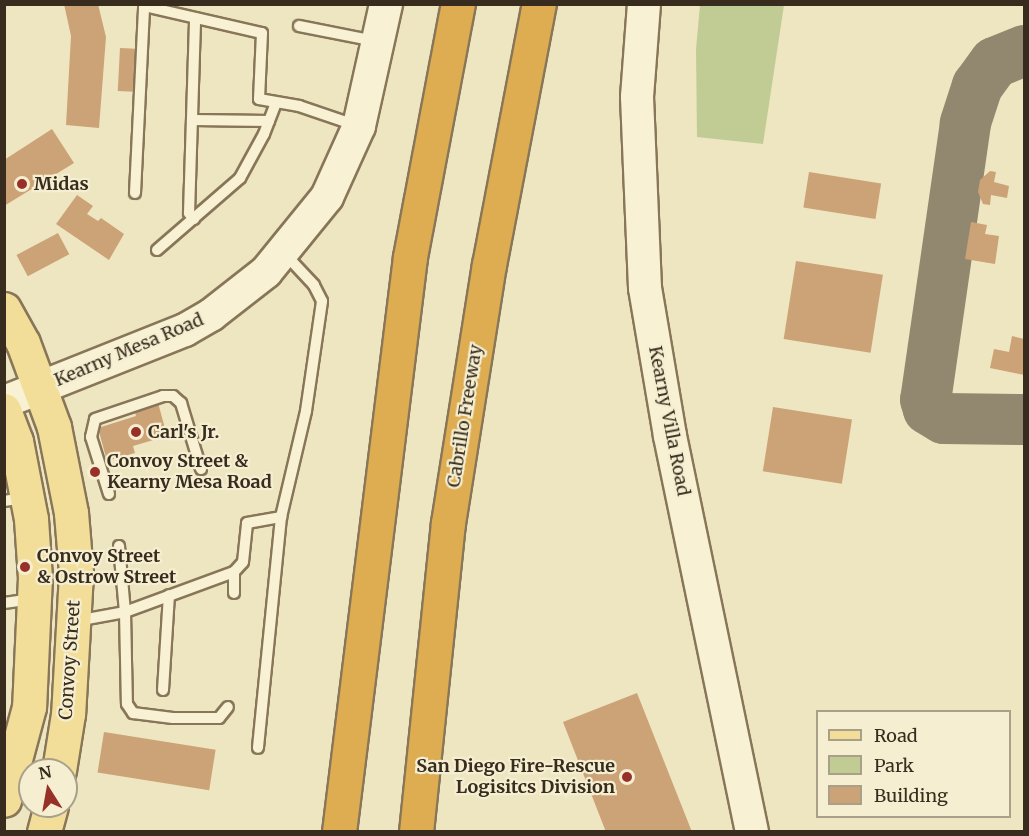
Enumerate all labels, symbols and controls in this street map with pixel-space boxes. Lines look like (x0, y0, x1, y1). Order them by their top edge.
place label: Midas (34, 173, 89, 195)
marker: Midas (15, 177, 29, 191)
street label: Kearny Mesa Road (51, 309, 207, 391)
street label: Cabrillo Freeway (443, 343, 487, 489)
street label: Kearny Villa Road (644, 344, 694, 498)
place label: Carl's Jr. (148, 421, 220, 443)
marker: Carl's Jr. (129, 425, 143, 439)
place label: Convoy Street & Kearny Mesa Road (107, 451, 272, 494)
marker: Convoy Street & Kearny Mesa Road (88, 465, 102, 479)
place label: Convoy Street & Ostrow Street (37, 546, 176, 588)
marker: Convoy Street & Ostrow Street (18, 560, 32, 574)
street label: Convoy Street (55, 599, 85, 721)
legend (816, 710, 1011, 818)
text: Road (874, 724, 918, 747)
text: Park (874, 754, 914, 777)
place label: San Diego Fire-Rescue Logisitcs Division (416, 756, 615, 798)
north arrow (18, 758, 78, 818)
text: N (37, 761, 53, 783)
marker: San Diego Fire-Rescue Logisitcs Division (620, 770, 634, 784)
text: Building (874, 784, 948, 807)

